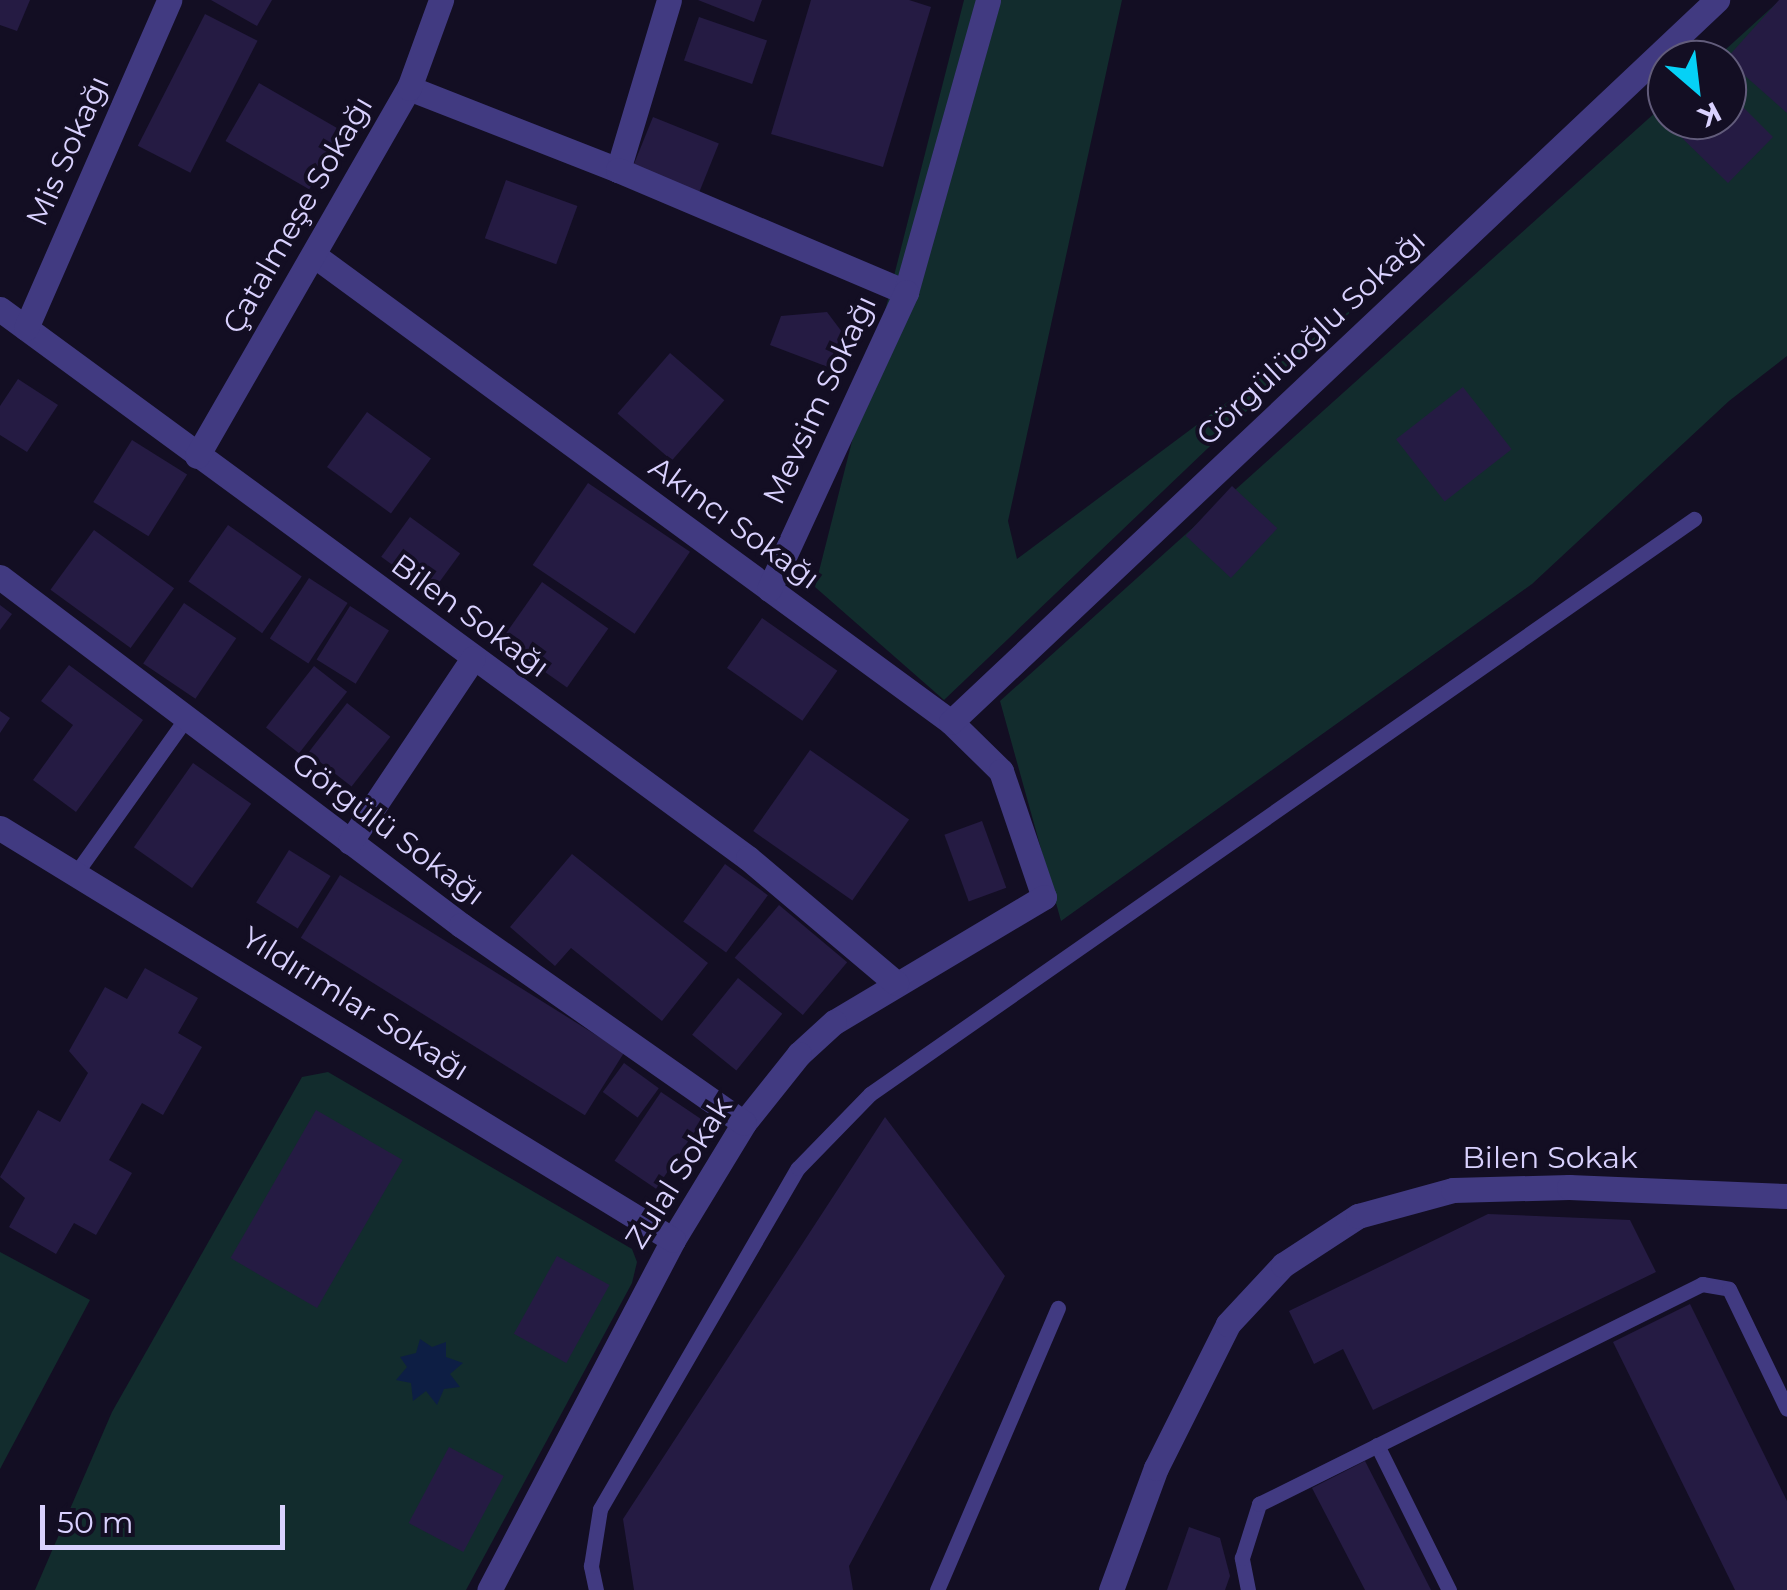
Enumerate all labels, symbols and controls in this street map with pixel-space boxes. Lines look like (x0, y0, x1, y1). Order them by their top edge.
north arrow (1647, 40, 1747, 140)
street label: Mis Sokağı (19, 70, 117, 232)
street label: Çatalmeşe Sokağı (215, 90, 381, 340)
text: K (1693, 95, 1727, 135)
street label: Görgülüoğlu Sokağı (1189, 223, 1433, 453)
street label: Mevsim Sokağı (756, 290, 884, 510)
street label: Akıncı Sokağı (642, 449, 826, 597)
street label: Bilen Sokağı (384, 547, 556, 685)
street label: Görgülü Sokağı (285, 745, 491, 913)
street label: Yıldırımlar Sokağı (235, 920, 475, 1088)
street label: Zulal Sokak (618, 1091, 740, 1255)
street label: Bilen Sokak (1462, 1140, 1638, 1176)
scale bar (45, 1485, 290, 1547)
text: 50 m (57, 1504, 134, 1541)

